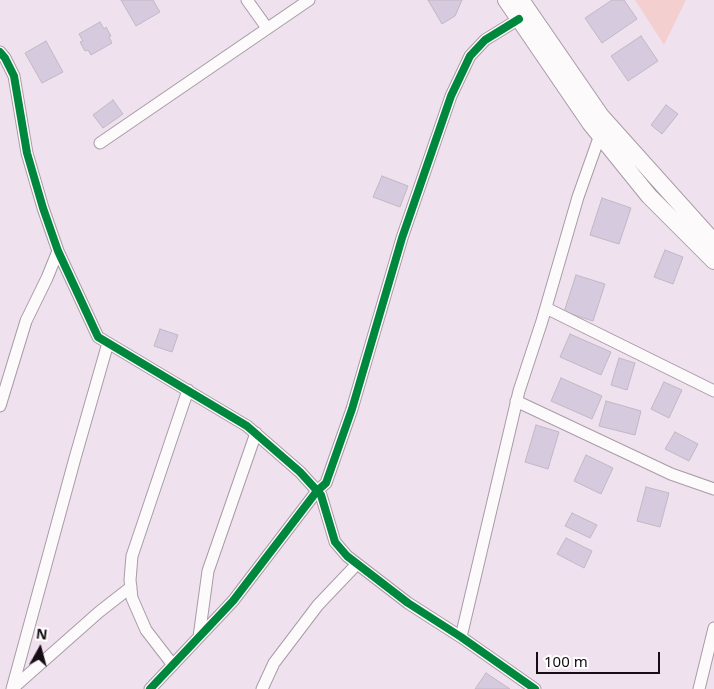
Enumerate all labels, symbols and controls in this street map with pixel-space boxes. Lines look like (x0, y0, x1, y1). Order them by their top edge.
text: N (35, 623, 49, 644)
north arrow (15, 624, 65, 674)
scale bar (539, 642, 663, 674)
text: 100 m (544, 651, 588, 671)

